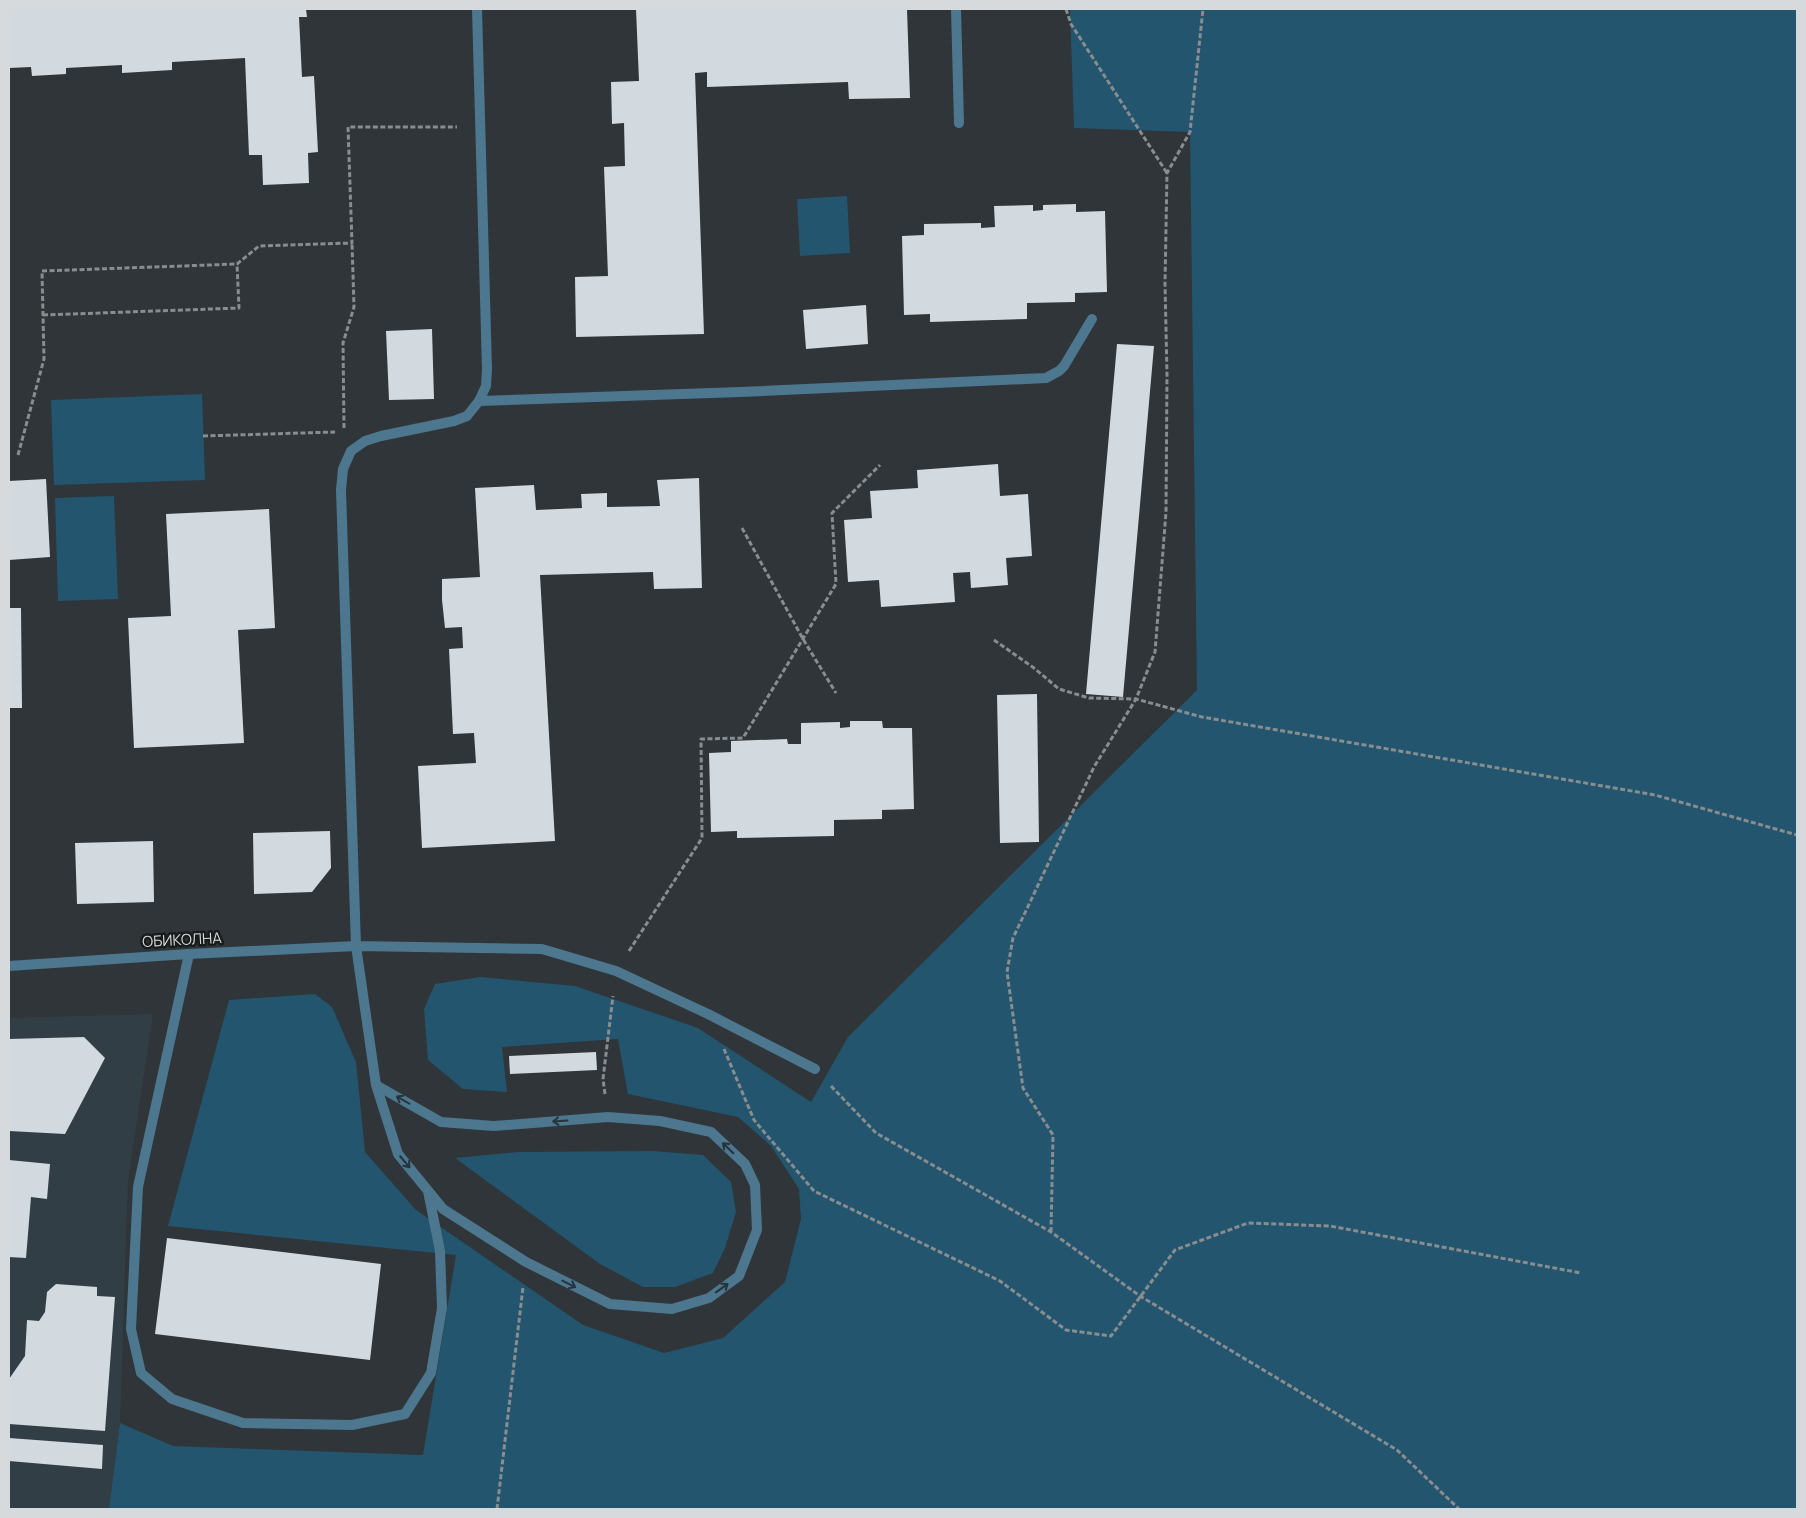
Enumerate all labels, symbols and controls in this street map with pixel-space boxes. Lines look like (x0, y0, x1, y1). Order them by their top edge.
street label: ОБИКОЛНА (142, 927, 223, 952)
one-way arrow (397, 1095, 411, 1105)
one-way arrow (552, 1116, 568, 1125)
one-way arrow (721, 1142, 734, 1154)
one-way arrow (399, 1156, 411, 1169)
one-way arrow (562, 1279, 577, 1289)
one-way arrow (715, 1283, 729, 1293)

